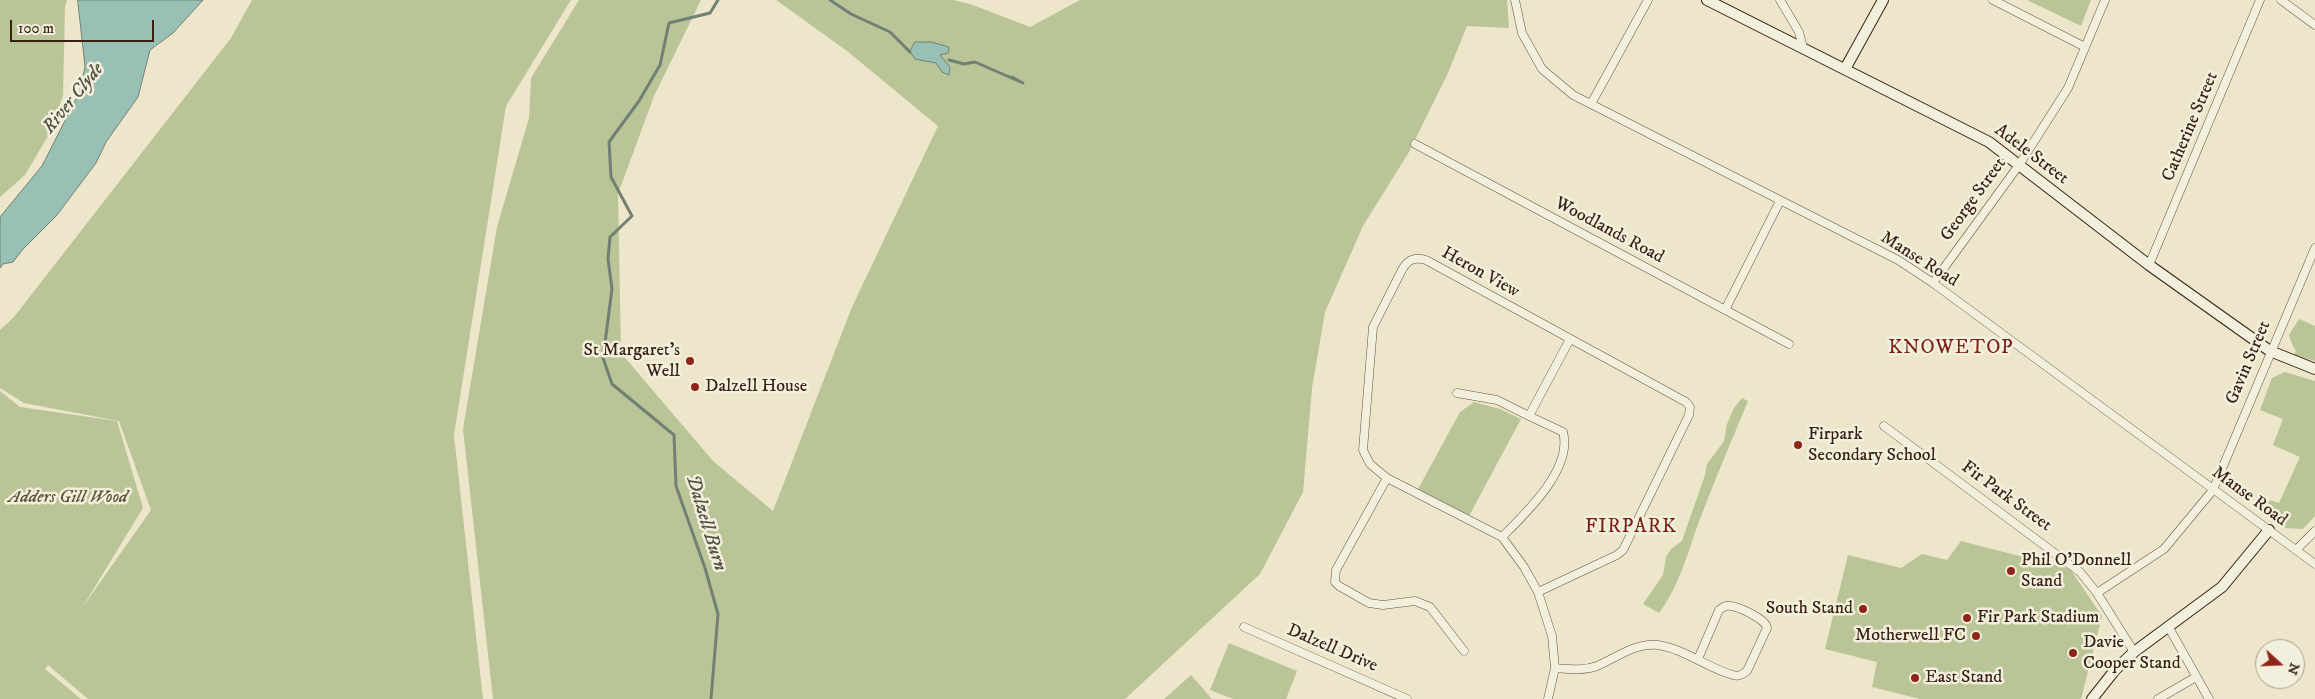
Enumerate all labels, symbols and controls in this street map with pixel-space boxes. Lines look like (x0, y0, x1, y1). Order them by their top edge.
scale bar (12, 10, 156, 42)
text: 100 m (18, 19, 54, 38)
water label: River Clyde (39, 59, 109, 139)
street label: Catherine Street (2158, 69, 2224, 185)
street label: Adele Street (1990, 120, 2072, 190)
street label: George Street (1936, 154, 2012, 246)
street label: Woodlands Road (1551, 193, 1667, 269)
street label: Manse Road (1876, 227, 1962, 293)
street label: Heron View (1437, 243, 1523, 303)
street label: Gavin Street (2222, 318, 2276, 408)
district label: KNOWETOP (1887, 337, 2015, 361)
place label: St Margaret's Well (583, 340, 680, 382)
marker: St Margaret's Well (684, 355, 696, 367)
place label: Dalzell House (705, 376, 807, 398)
marker: Dalzell House (689, 381, 701, 393)
place label: Firpark Secondary School (1808, 424, 1936, 466)
marker: Firpark Secondary School (1792, 439, 1804, 451)
street label: Fir Park Street (1957, 457, 2055, 537)
street label: Manse Road (2207, 462, 2291, 532)
water label: Dalzell Burn (680, 472, 730, 574)
park label: Adders Gill Wood (8, 487, 128, 509)
district label: FIRPARK (1584, 516, 1678, 540)
place label: Phil O'Donnell Stand (2021, 550, 2131, 592)
marker: Phil O'Donnell Stand (2005, 565, 2017, 577)
place label: South Stand (1766, 598, 1853, 620)
marker: South Stand (1857, 603, 1869, 615)
place label: Fir Park Stadium (1977, 607, 2099, 629)
marker: Fir Park Stadium (1961, 612, 1973, 624)
street label: Dalzell Drive (1283, 620, 1381, 678)
place label: Motherwell FC (1855, 625, 1966, 647)
marker: Motherwell FC (1970, 630, 1982, 642)
place label: Davie Cooper Stand (2083, 632, 2181, 674)
north arrow (2255, 639, 2305, 689)
marker: Davie Cooper Stand (2067, 647, 2079, 659)
text: N (2283, 660, 2304, 677)
place label: East Stand (1925, 667, 2002, 689)
marker: East Stand (1909, 672, 1921, 684)

